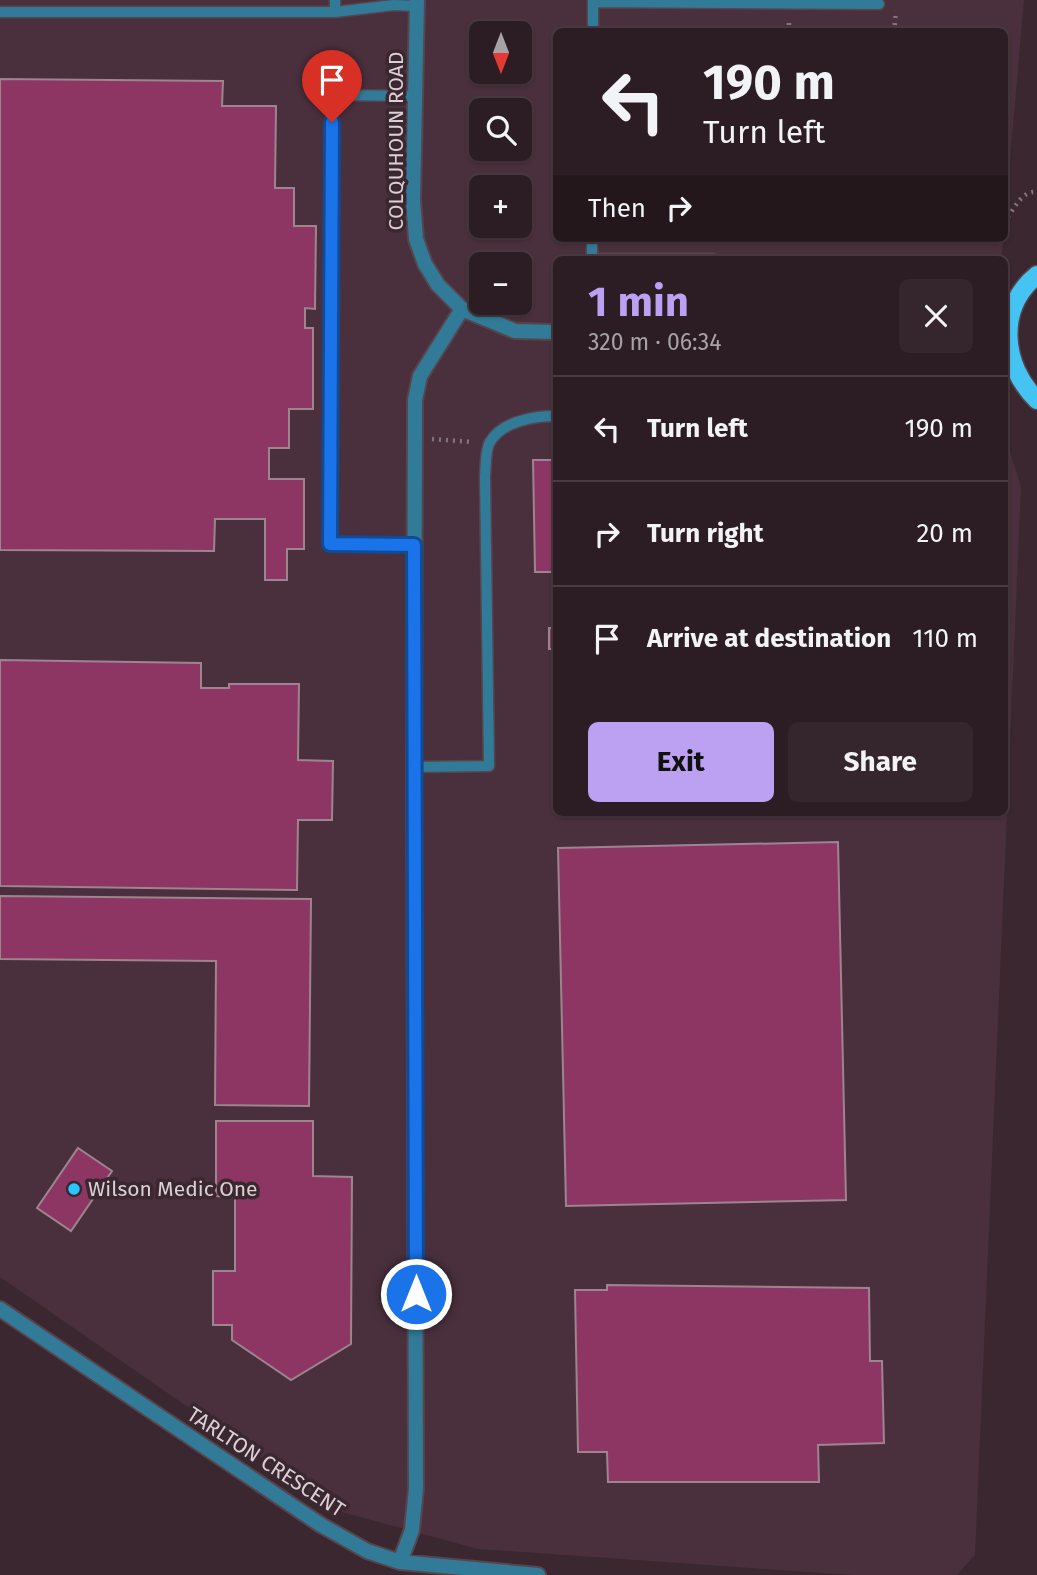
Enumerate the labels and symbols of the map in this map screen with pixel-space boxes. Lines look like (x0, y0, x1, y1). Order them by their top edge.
north arrow (469, 21, 532, 84)
pin (302, 50, 362, 122)
street label: COLQUHOUN ROAD (383, 52, 409, 230)
place label: Wilson Medic One (88, 1176, 258, 1202)
marker: Wilson Medic One (66, 1181, 82, 1197)
position arrow (379, 1257, 453, 1331)
street label: TARLTON CRESCENT (182, 1401, 350, 1523)

